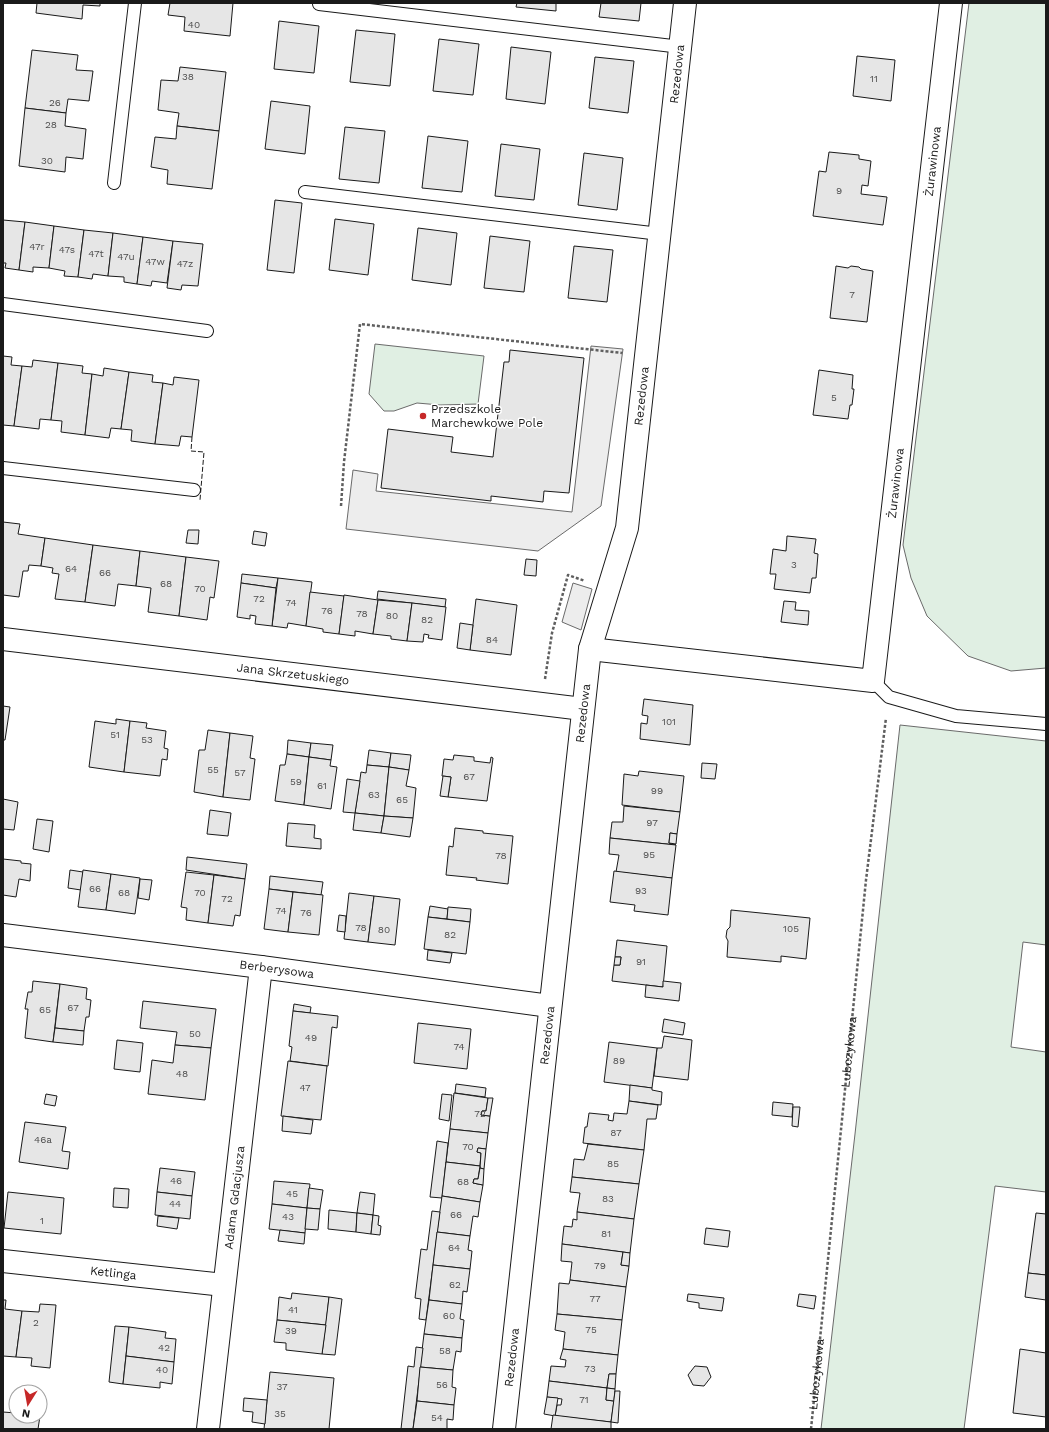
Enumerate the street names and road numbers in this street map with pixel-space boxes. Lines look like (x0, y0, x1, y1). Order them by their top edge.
street label: Rezedowa (667, 44, 687, 104)
street label: Żurawinowa (922, 125, 944, 197)
street label: Rezedowa (631, 366, 652, 426)
street label: Żurawinowa (885, 447, 907, 519)
street label: Jana Skrzetuskiego (236, 660, 350, 688)
street label: Rezedowa (573, 683, 593, 744)
street label: Berberysowa (239, 957, 315, 981)
street label: Rezedowa (537, 1005, 558, 1066)
street label: Lubczykowa (838, 1015, 859, 1088)
street label: Adama Gdacjusza (222, 1145, 247, 1250)
street label: Ketlinga (89, 1264, 138, 1282)
street label: Rezedowa (502, 1327, 522, 1388)
street label: Lubczykowa (806, 1338, 827, 1411)

